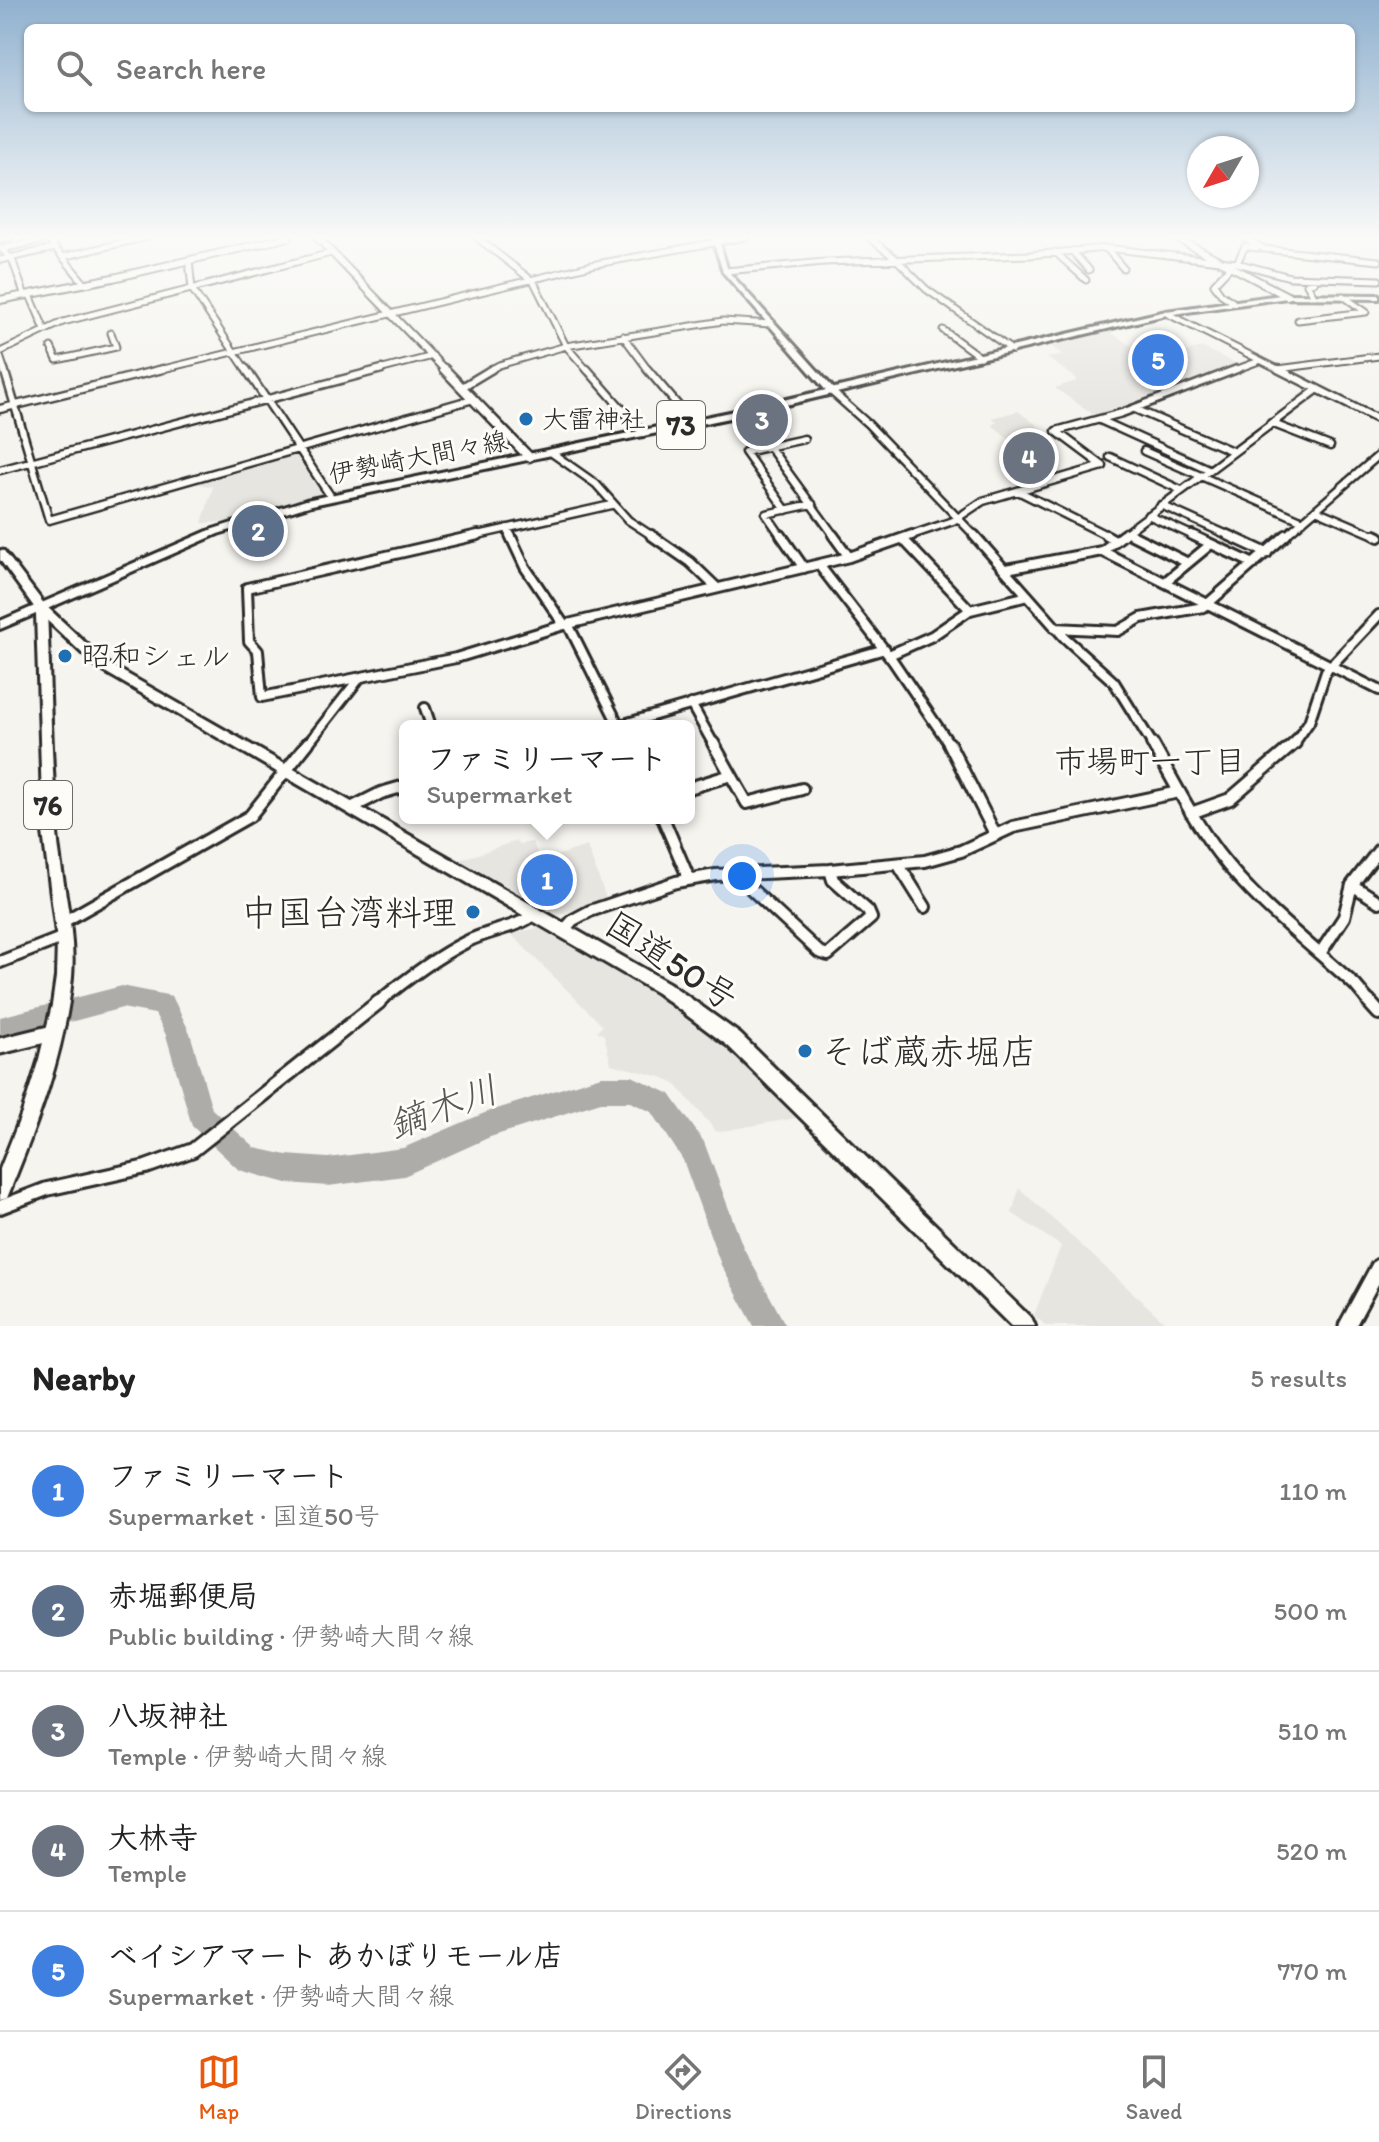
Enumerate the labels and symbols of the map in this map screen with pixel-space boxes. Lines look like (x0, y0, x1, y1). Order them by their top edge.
north arrow (1187, 136, 1259, 208)
pin: 5 (1132, 330, 1184, 390)
pin: 3 (736, 390, 788, 450)
road number: 73 (657, 401, 705, 449)
place label: 大雷神社 (542, 403, 646, 435)
marker: 大雷神社 (517, 410, 535, 428)
street label: 伊勢崎大間々線 (326, 424, 510, 490)
pin: 4 (1003, 428, 1055, 488)
pin: 2 (232, 501, 284, 561)
place label: 昭和シェル (81, 637, 231, 674)
marker: 昭和シェル (56, 647, 74, 665)
district label: 市場町一丁目 (1054, 742, 1246, 780)
road number: 76 (24, 781, 72, 829)
pin: 1 (521, 850, 573, 910)
your location (722, 856, 762, 896)
place label: 中国台湾料理 (241, 891, 457, 934)
street label: 国道50号 (598, 902, 746, 1019)
marker: 中国台湾料理 (464, 903, 482, 921)
place label: そば蔵赤堀店 (821, 1030, 1037, 1073)
marker: そば蔵赤堀店 (796, 1042, 814, 1060)
water label: 鏑木川 (382, 1066, 504, 1148)

